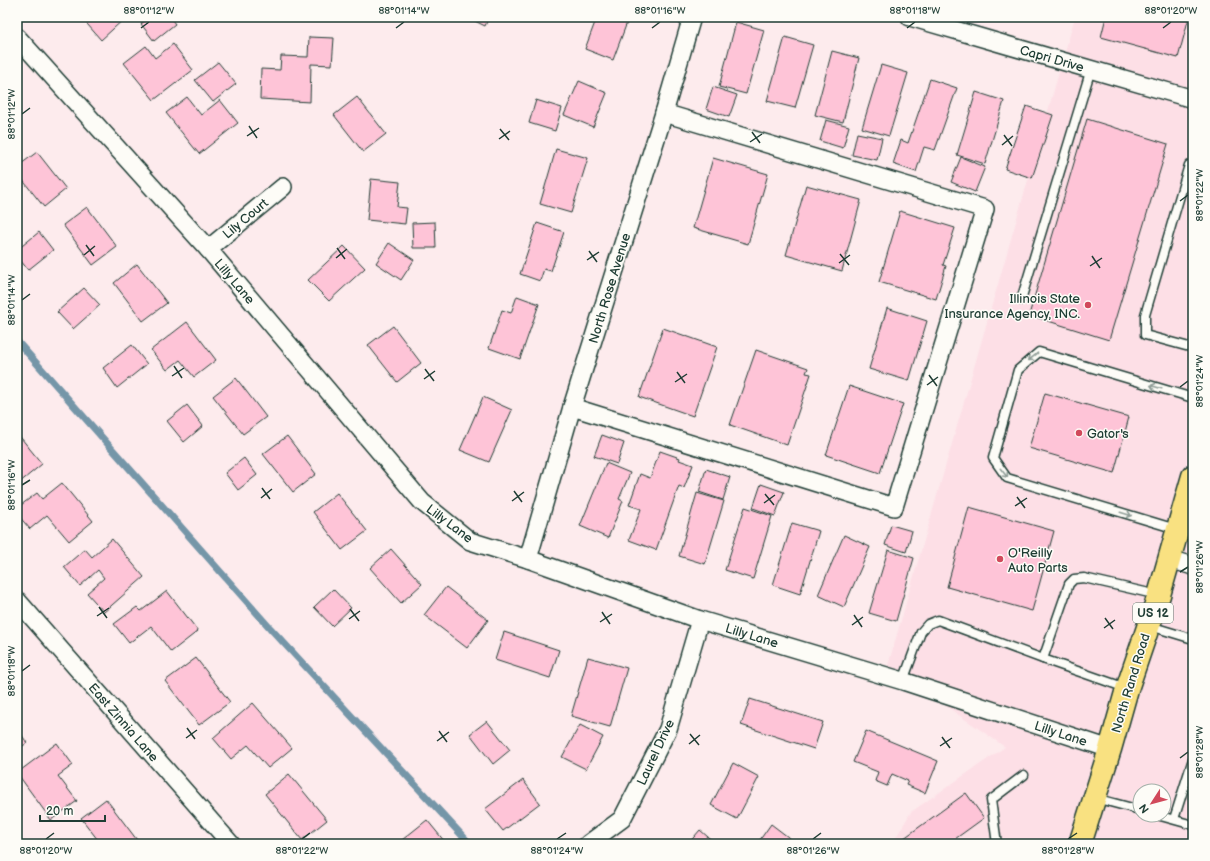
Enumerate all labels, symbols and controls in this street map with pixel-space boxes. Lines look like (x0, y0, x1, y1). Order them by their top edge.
text: 88°01'12"W (124, 5, 174, 17)
text: 88°01'14"W (378, 5, 430, 17)
text: 88°01'16"W (634, 5, 686, 17)
text: 88°01'18"W (890, 5, 940, 17)
text: 88°01'20"W (1145, 5, 1197, 17)
street label: Capri Drive (1018, 42, 1086, 76)
text: 88°01'12"W (6, 89, 18, 139)
text: 88°01'22"W (1194, 169, 1206, 221)
street label: Lily Court (220, 195, 272, 242)
street label: North Rose Avenue (586, 231, 634, 345)
street label: Lilly Lane (211, 256, 258, 308)
text: 88°01'14"W (6, 274, 18, 326)
place label: Illinois State Insurance Agency, INC. (945, 291, 1080, 322)
marker: Illinois State Insurance Agency, INC. (1083, 300, 1093, 310)
one-way arrow (1027, 353, 1038, 362)
text: 88°01'24"W (1194, 355, 1206, 407)
one-way arrow (1149, 383, 1162, 390)
place label: Gator's (1087, 426, 1129, 442)
marker: Gator's (1074, 428, 1084, 438)
text: 88°01'16"W (6, 459, 18, 511)
one-way arrow (999, 468, 1008, 478)
street label: Lilly Lane (423, 501, 476, 547)
one-way arrow (1120, 511, 1133, 518)
text: 88°01'26"W (1194, 540, 1206, 594)
place label: O'Reilly Auto Parts (1008, 545, 1068, 576)
marker: O'Reilly Auto Parts (995, 554, 1005, 564)
road number: US 12 (1133, 603, 1173, 623)
street label: Lilly Lane (723, 620, 780, 652)
street label: North Rand Road (1108, 632, 1154, 735)
text: 88°01'18"W (6, 646, 18, 696)
street label: East Zinnia Lane (85, 680, 162, 765)
street label: Laurel Drive (634, 717, 678, 788)
street label: Lilly Lane (1032, 718, 1089, 750)
text: 88°01'28"W (1194, 726, 1206, 778)
north arrow (1132, 783, 1172, 823)
scale bar (40, 797, 105, 823)
text: N (1137, 801, 1152, 816)
text: 20 m (46, 804, 73, 819)
text: 88°01'20"W (20, 845, 72, 857)
text: 88°01'22"W (276, 845, 328, 857)
text: 88°01'24"W (531, 845, 583, 857)
text: 88°01'26"W (786, 845, 840, 857)
text: 88°01'28"W (1042, 845, 1094, 857)

